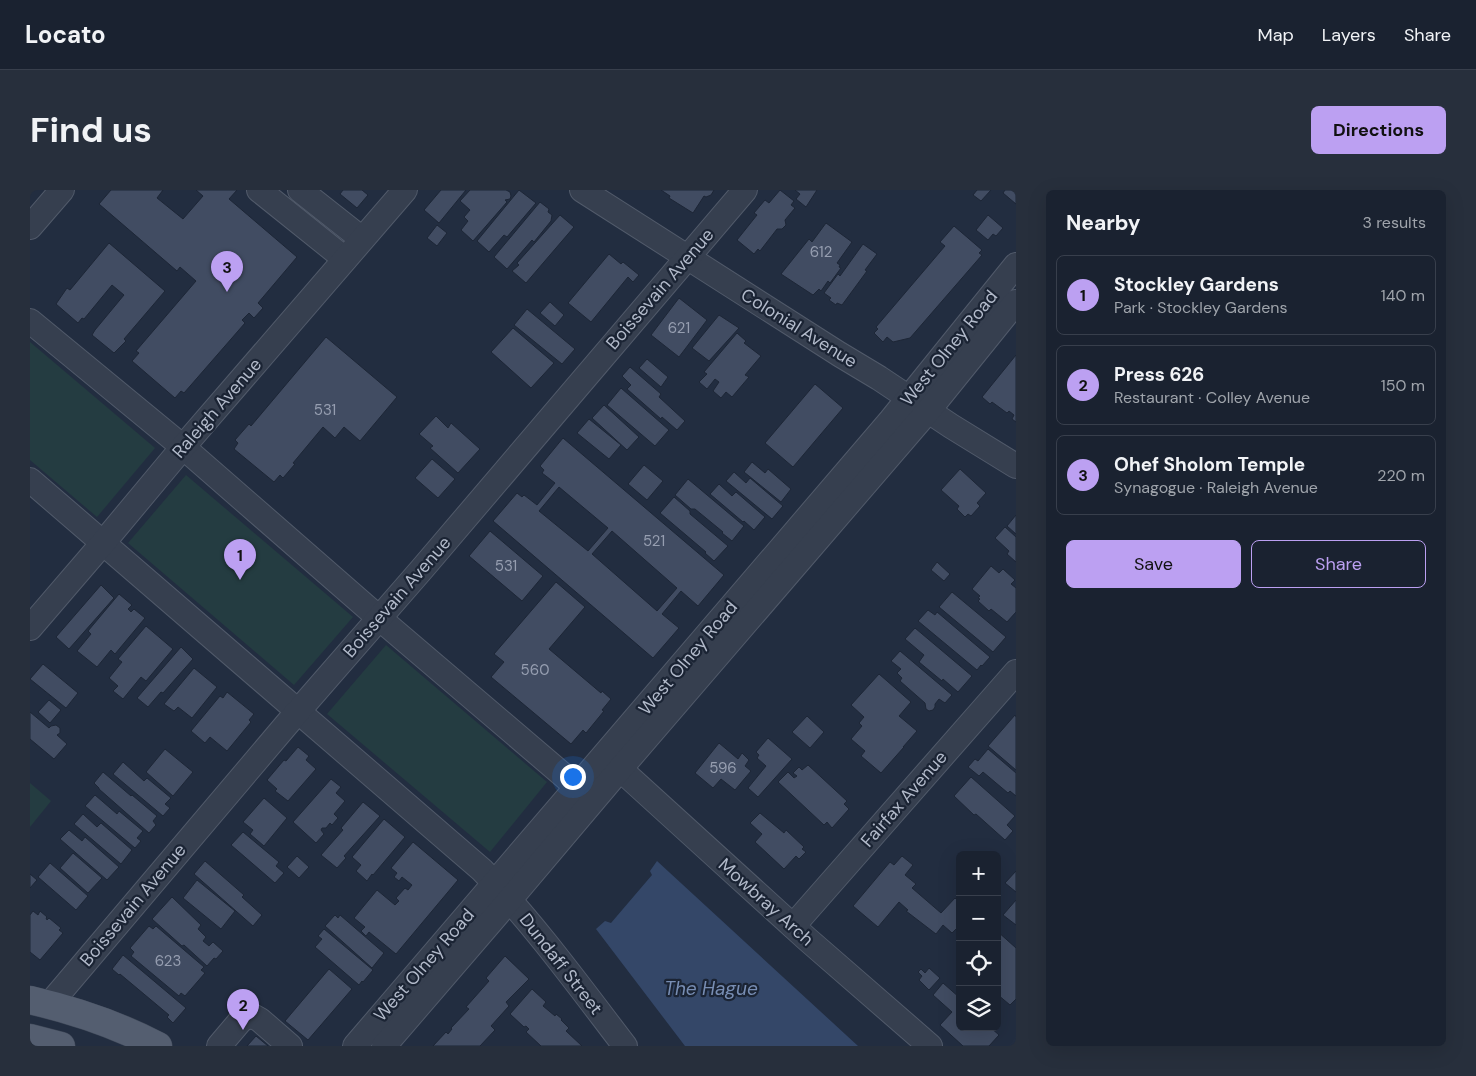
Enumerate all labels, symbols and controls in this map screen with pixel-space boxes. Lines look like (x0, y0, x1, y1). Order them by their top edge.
text: Locato (25, 19, 106, 50)
text: Map (1258, 23, 1294, 47)
text: Layers (1322, 23, 1376, 47)
text: Share (1404, 23, 1451, 47)
button: Directions (1311, 106, 1446, 154)
text: Find us (30, 107, 152, 153)
text: Nearby (1066, 209, 1140, 237)
text: 3 results (1363, 212, 1426, 233)
street label: Boissevain Avenue (601, 223, 719, 355)
house number: 612 (810, 242, 832, 262)
pin: 3 (211, 251, 243, 292)
text: Stockley Gardens (1114, 272, 1279, 297)
street label: Colonial Avenue (736, 283, 862, 373)
street label: West Olney Road (895, 285, 1003, 411)
text: 1 (1080, 285, 1086, 306)
text: 140 m (1381, 285, 1425, 306)
text: Park · Stockley Gardens (1114, 297, 1288, 318)
house number: 621 (668, 318, 690, 338)
street label: Raleigh Avenue (167, 353, 267, 463)
text: Press 626 (1114, 362, 1204, 387)
text: 2 (1078, 375, 1088, 396)
text: 150 m (1381, 375, 1425, 396)
text: Restaurant · Colley Avenue (1114, 387, 1310, 408)
house number: 531 (314, 400, 336, 420)
text: Ohef Sholom Temple (1114, 452, 1305, 477)
text: 3 (1078, 465, 1088, 486)
text: 220 m (1377, 465, 1425, 486)
text: Synagogue · Raleigh Avenue (1114, 477, 1318, 498)
street label: Boissevain Avenue (338, 531, 456, 663)
house number: 521 (643, 531, 665, 551)
pin: 1 (224, 539, 256, 580)
button: Save (1066, 540, 1241, 588)
button: Share (1251, 540, 1426, 588)
house number: 531 (495, 556, 517, 576)
street label: West Olney Road (633, 596, 743, 720)
house number: 560 (521, 660, 549, 680)
street label: Fairfax Avenue (856, 746, 952, 852)
house number: 596 (709, 758, 737, 778)
your location (560, 764, 586, 790)
street label: Boissevain Avenue (75, 839, 191, 971)
map controls (956, 851, 1001, 1031)
button: + (956, 851, 1001, 896)
street label: Mowbray Arch (713, 853, 819, 951)
button: − (956, 896, 1001, 941)
street label: West Olney Road (368, 904, 480, 1026)
street label: Dundaff Street (514, 908, 608, 1020)
button: locate (956, 941, 1001, 986)
house number: 623 (155, 951, 181, 971)
water label: The Hague (664, 976, 758, 1001)
button: layers (956, 986, 1001, 1031)
pin: 2 (227, 989, 259, 1030)

